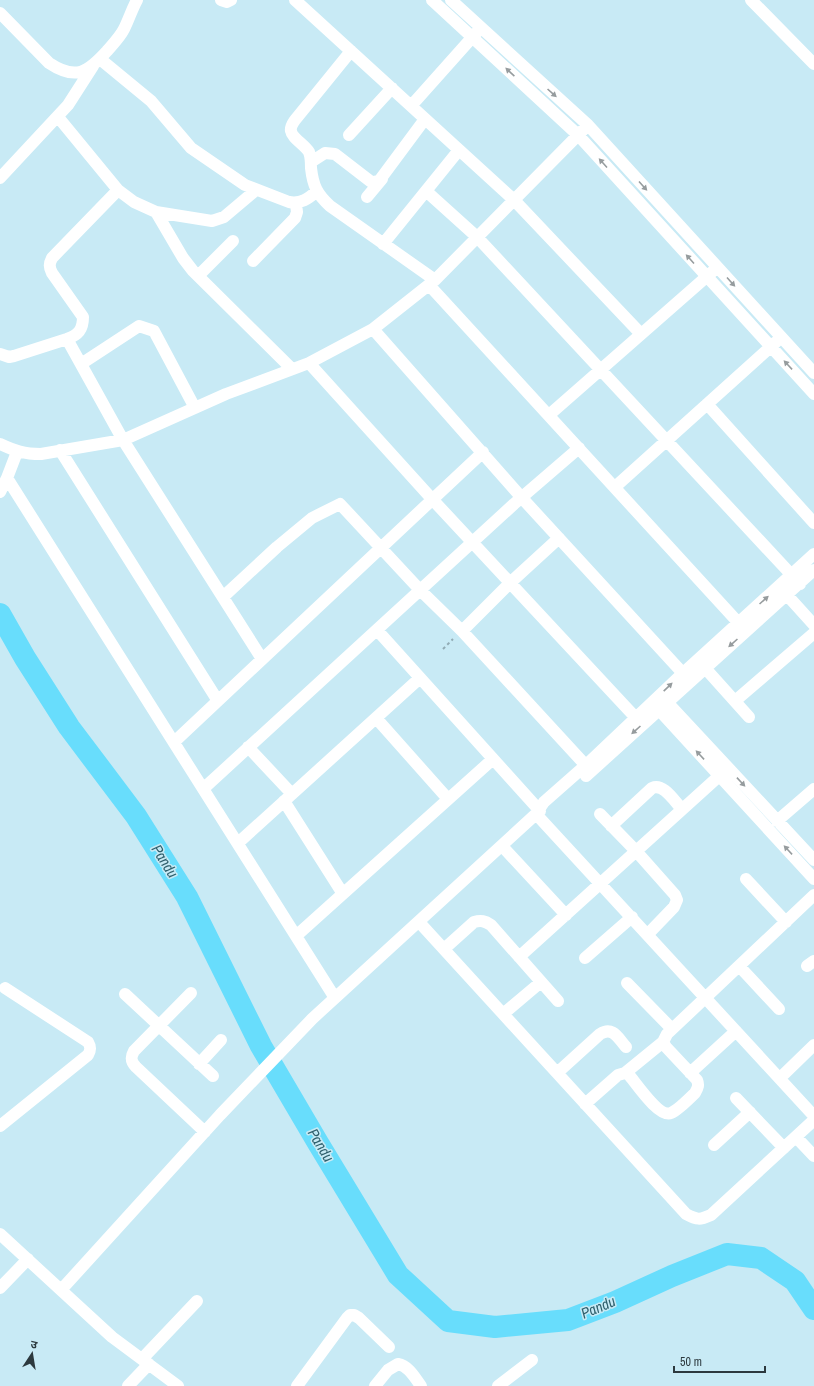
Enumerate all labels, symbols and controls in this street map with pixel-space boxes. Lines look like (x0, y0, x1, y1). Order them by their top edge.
one-way arrow (505, 67, 515, 77)
one-way arrow (547, 88, 557, 98)
one-way arrow (599, 158, 608, 167)
one-way arrow (638, 181, 648, 191)
one-way arrow (686, 253, 695, 264)
one-way arrow (726, 276, 735, 287)
one-way arrow (783, 360, 792, 370)
one-way arrow (760, 596, 769, 605)
one-way arrow (728, 638, 737, 647)
one-way arrow (663, 682, 673, 692)
one-way arrow (631, 726, 642, 735)
one-way arrow (695, 750, 704, 760)
one-way arrow (737, 777, 746, 787)
water label: Pandu (147, 840, 183, 882)
one-way arrow (783, 845, 792, 856)
water label: Pandu (303, 1124, 339, 1166)
water label: Pandu (578, 1290, 619, 1324)
north arrow (12, 1334, 52, 1374)
text: उ (29, 1337, 39, 1352)
scale bar (674, 1348, 765, 1374)
text: 50 m (680, 1354, 702, 1370)

